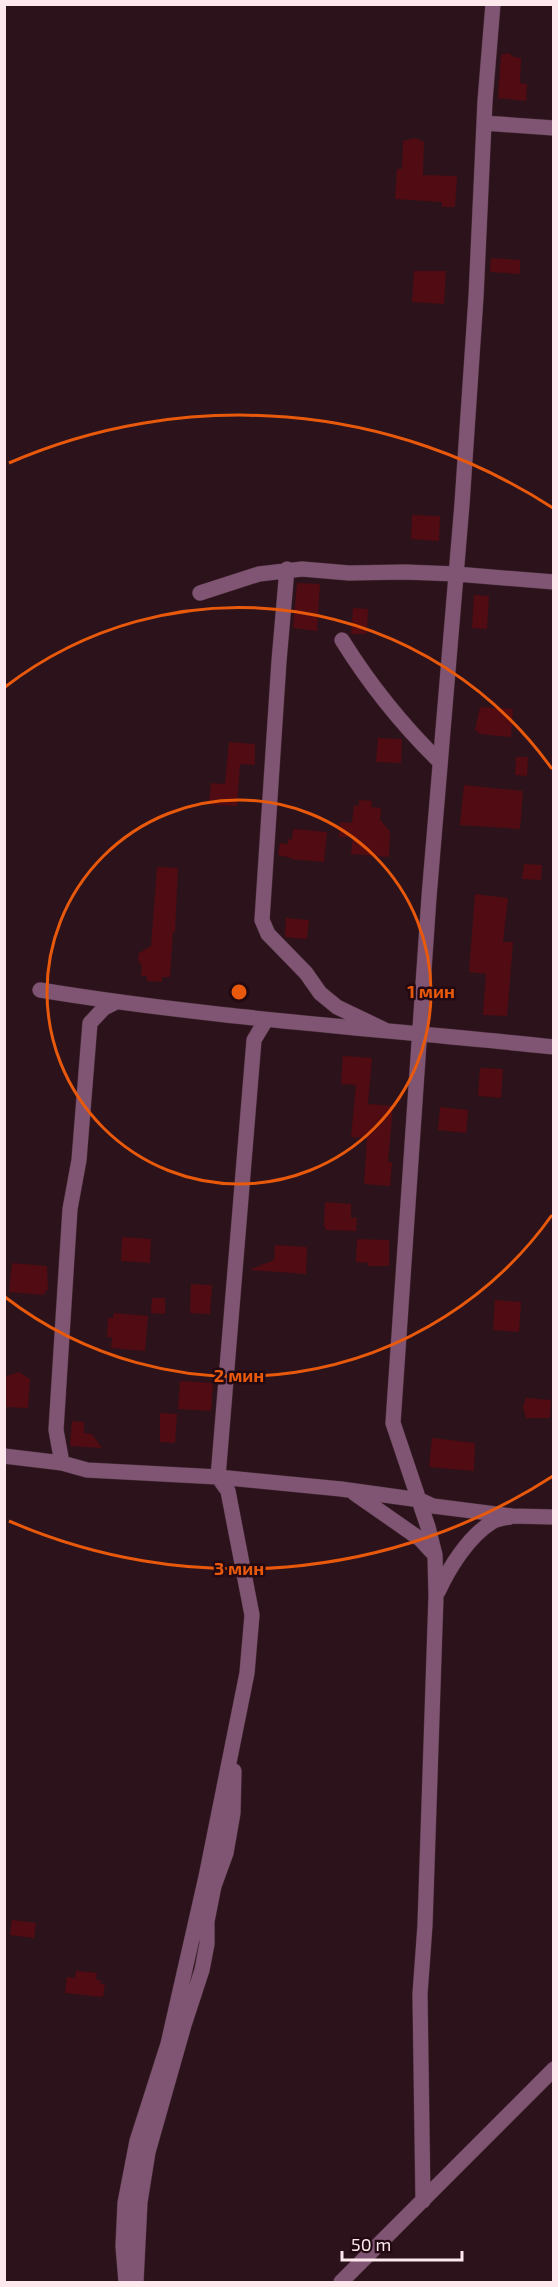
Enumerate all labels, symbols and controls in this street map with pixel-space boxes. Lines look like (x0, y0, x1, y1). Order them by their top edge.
text: 1 мин (407, 980, 455, 1002)
centre of rings (229, 982, 249, 1002)
text: 2 мин (214, 1364, 264, 1386)
text: 3 мин (214, 1557, 264, 1579)
scale bar (342, 2224, 462, 2262)
text: 50 m (351, 2233, 391, 2255)

